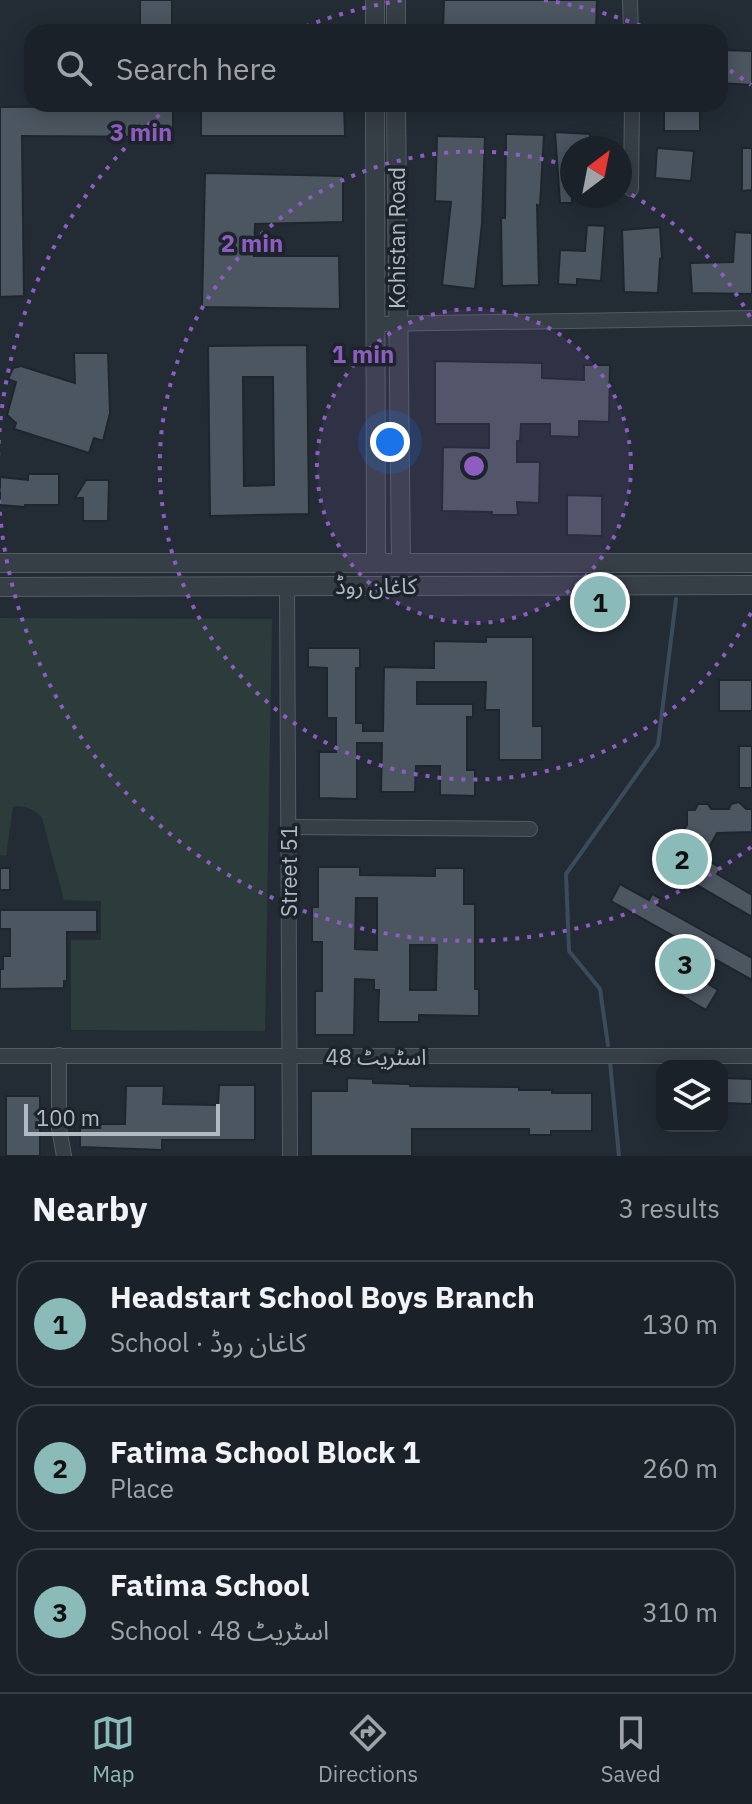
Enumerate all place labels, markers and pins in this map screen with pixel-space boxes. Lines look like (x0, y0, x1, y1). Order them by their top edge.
centre of rings (460, 452, 488, 480)
pin: 1 (574, 572, 626, 632)
pin: 2 (656, 829, 708, 889)
pin: 3 (659, 934, 711, 994)

